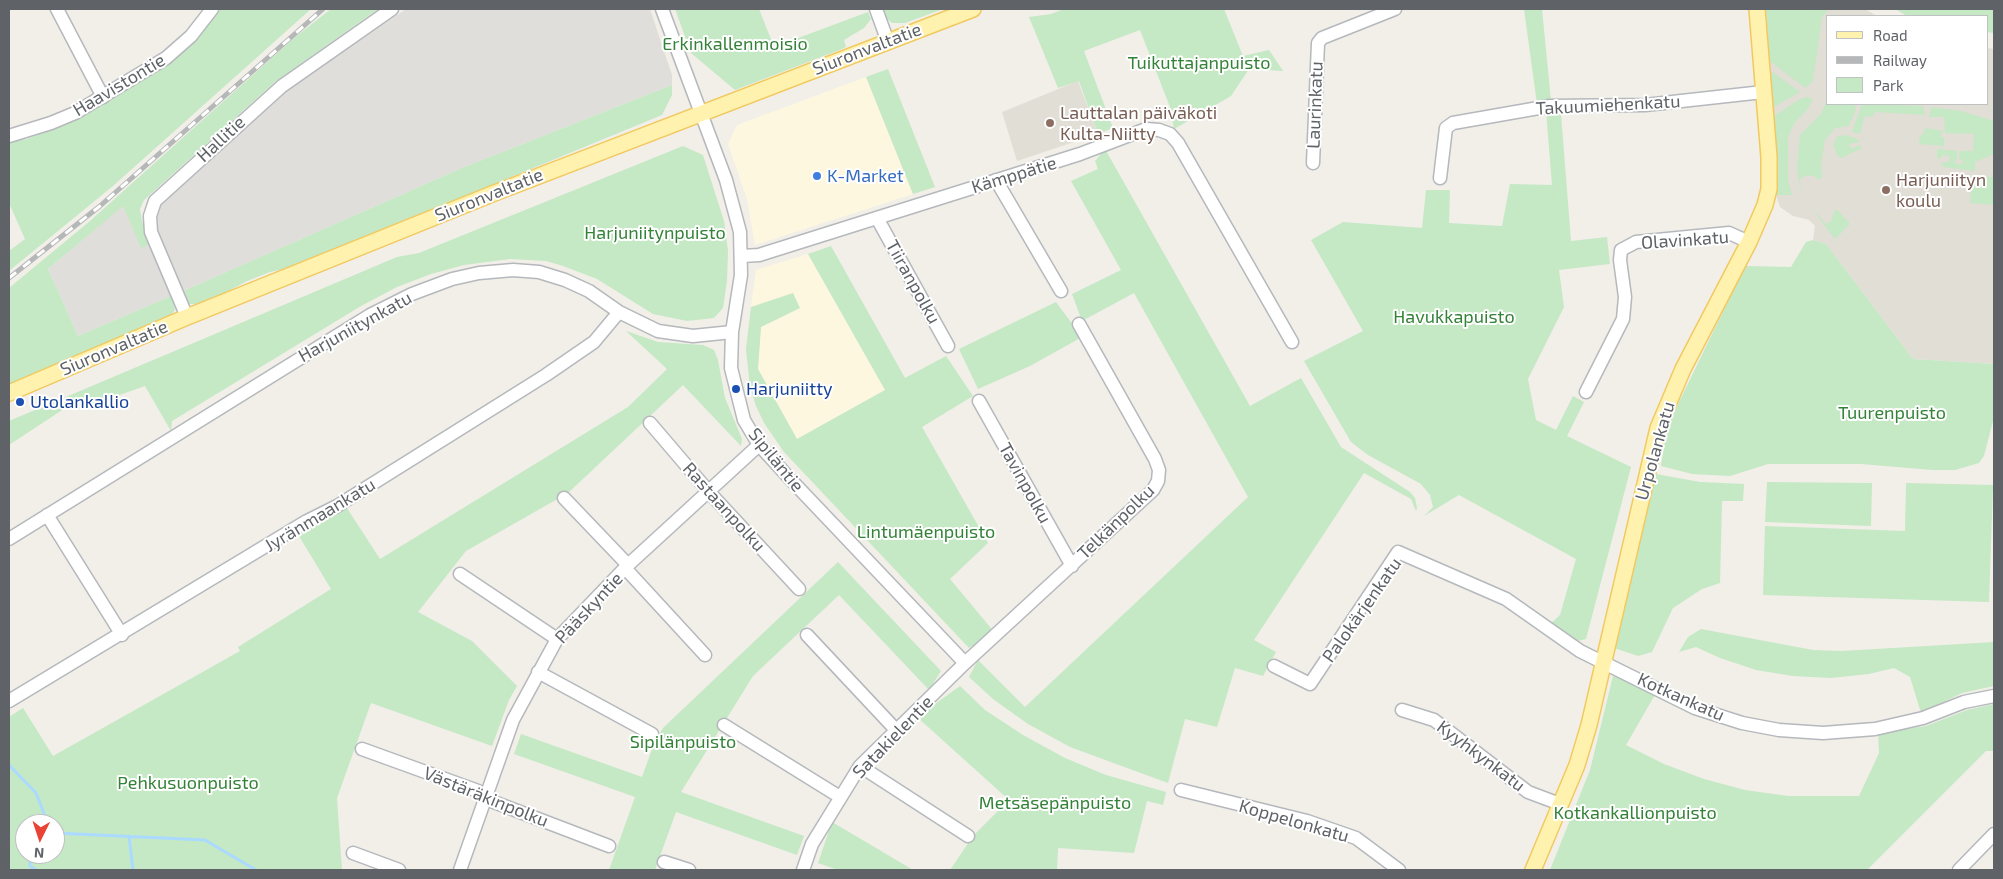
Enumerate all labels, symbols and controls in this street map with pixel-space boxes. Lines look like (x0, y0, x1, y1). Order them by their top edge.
legend (1826, 15, 1988, 105)
street label: Siuronvaltatie (810, 18, 924, 80)
text: Road (1873, 26, 1908, 44)
park label: Erkinkallenmoisio (662, 33, 808, 55)
street label: Haavistontie (69, 49, 169, 121)
text: Railway (1873, 51, 1927, 69)
park label: Tuikuttajanpuisto (1128, 52, 1270, 74)
street label: Laurinkatu (1303, 61, 1327, 149)
text: Park (1873, 76, 1904, 94)
street label: Takuumiehenkatu (1535, 90, 1681, 120)
place label: Lauttalan päiväkoti Kulta-Niitty (1060, 102, 1217, 144)
street label: Hallitie (192, 111, 250, 167)
marker: Lauttalan päiväkoti Kulta-Niitty (1044, 117, 1056, 129)
street label: Kämppätie (969, 152, 1059, 198)
street label: Siuronvaltatie (432, 163, 546, 227)
place label: K-Market (827, 165, 904, 187)
place label: Harjuniityn koulu (1896, 169, 1986, 212)
marker: K-Market (811, 170, 823, 182)
marker: Harjuniityn koulu (1880, 184, 1892, 196)
park label: Harjuniitynpuisto (584, 222, 726, 244)
street label: Olavinkatu (1640, 226, 1730, 254)
street label: Tiiranpolku (881, 236, 945, 328)
street label: Harjuniitynkatu (295, 287, 415, 367)
park label: Havukkapuisto (1393, 306, 1515, 328)
street label: Siuronvaltatie (57, 316, 171, 380)
place label: Harjuniitty (746, 378, 833, 400)
marker: Harjuniitty (730, 383, 742, 395)
place label: Utolankallio (30, 391, 129, 413)
marker: Utolankallio (14, 396, 26, 408)
street label: Urpolankatu (1631, 399, 1679, 503)
park label: Tuurenpuisto (1838, 402, 1946, 424)
street label: Sipiläntie (744, 424, 808, 496)
street label: Tavinpolku (994, 439, 1056, 527)
street label: Rastaanpolku (678, 458, 770, 556)
street label: Jyränmaankatu (261, 473, 379, 557)
street label: Telkänpolku (1073, 480, 1159, 564)
park label: Lintumäenpuisto (857, 521, 995, 543)
street label: Palokärjenkatu (1318, 553, 1406, 667)
street label: Pääskyntie (551, 568, 627, 648)
street label: Kotkankatu (1634, 668, 1728, 726)
street label: Satakielentie (848, 691, 938, 783)
street label: Kyyhkynkatu (1433, 716, 1529, 796)
park label: Sipilänpuisto (630, 731, 736, 753)
street label: Västäräkinpolku (420, 762, 552, 832)
park label: Pehkusuonpuisto (117, 772, 259, 794)
park label: Metsäsepänpuisto (979, 792, 1131, 814)
street label: Koppelonkatu (1237, 795, 1351, 847)
park label: Kotkankallionpuisto (1553, 802, 1717, 824)
north arrow (15, 814, 65, 864)
text: N (33, 845, 45, 862)

